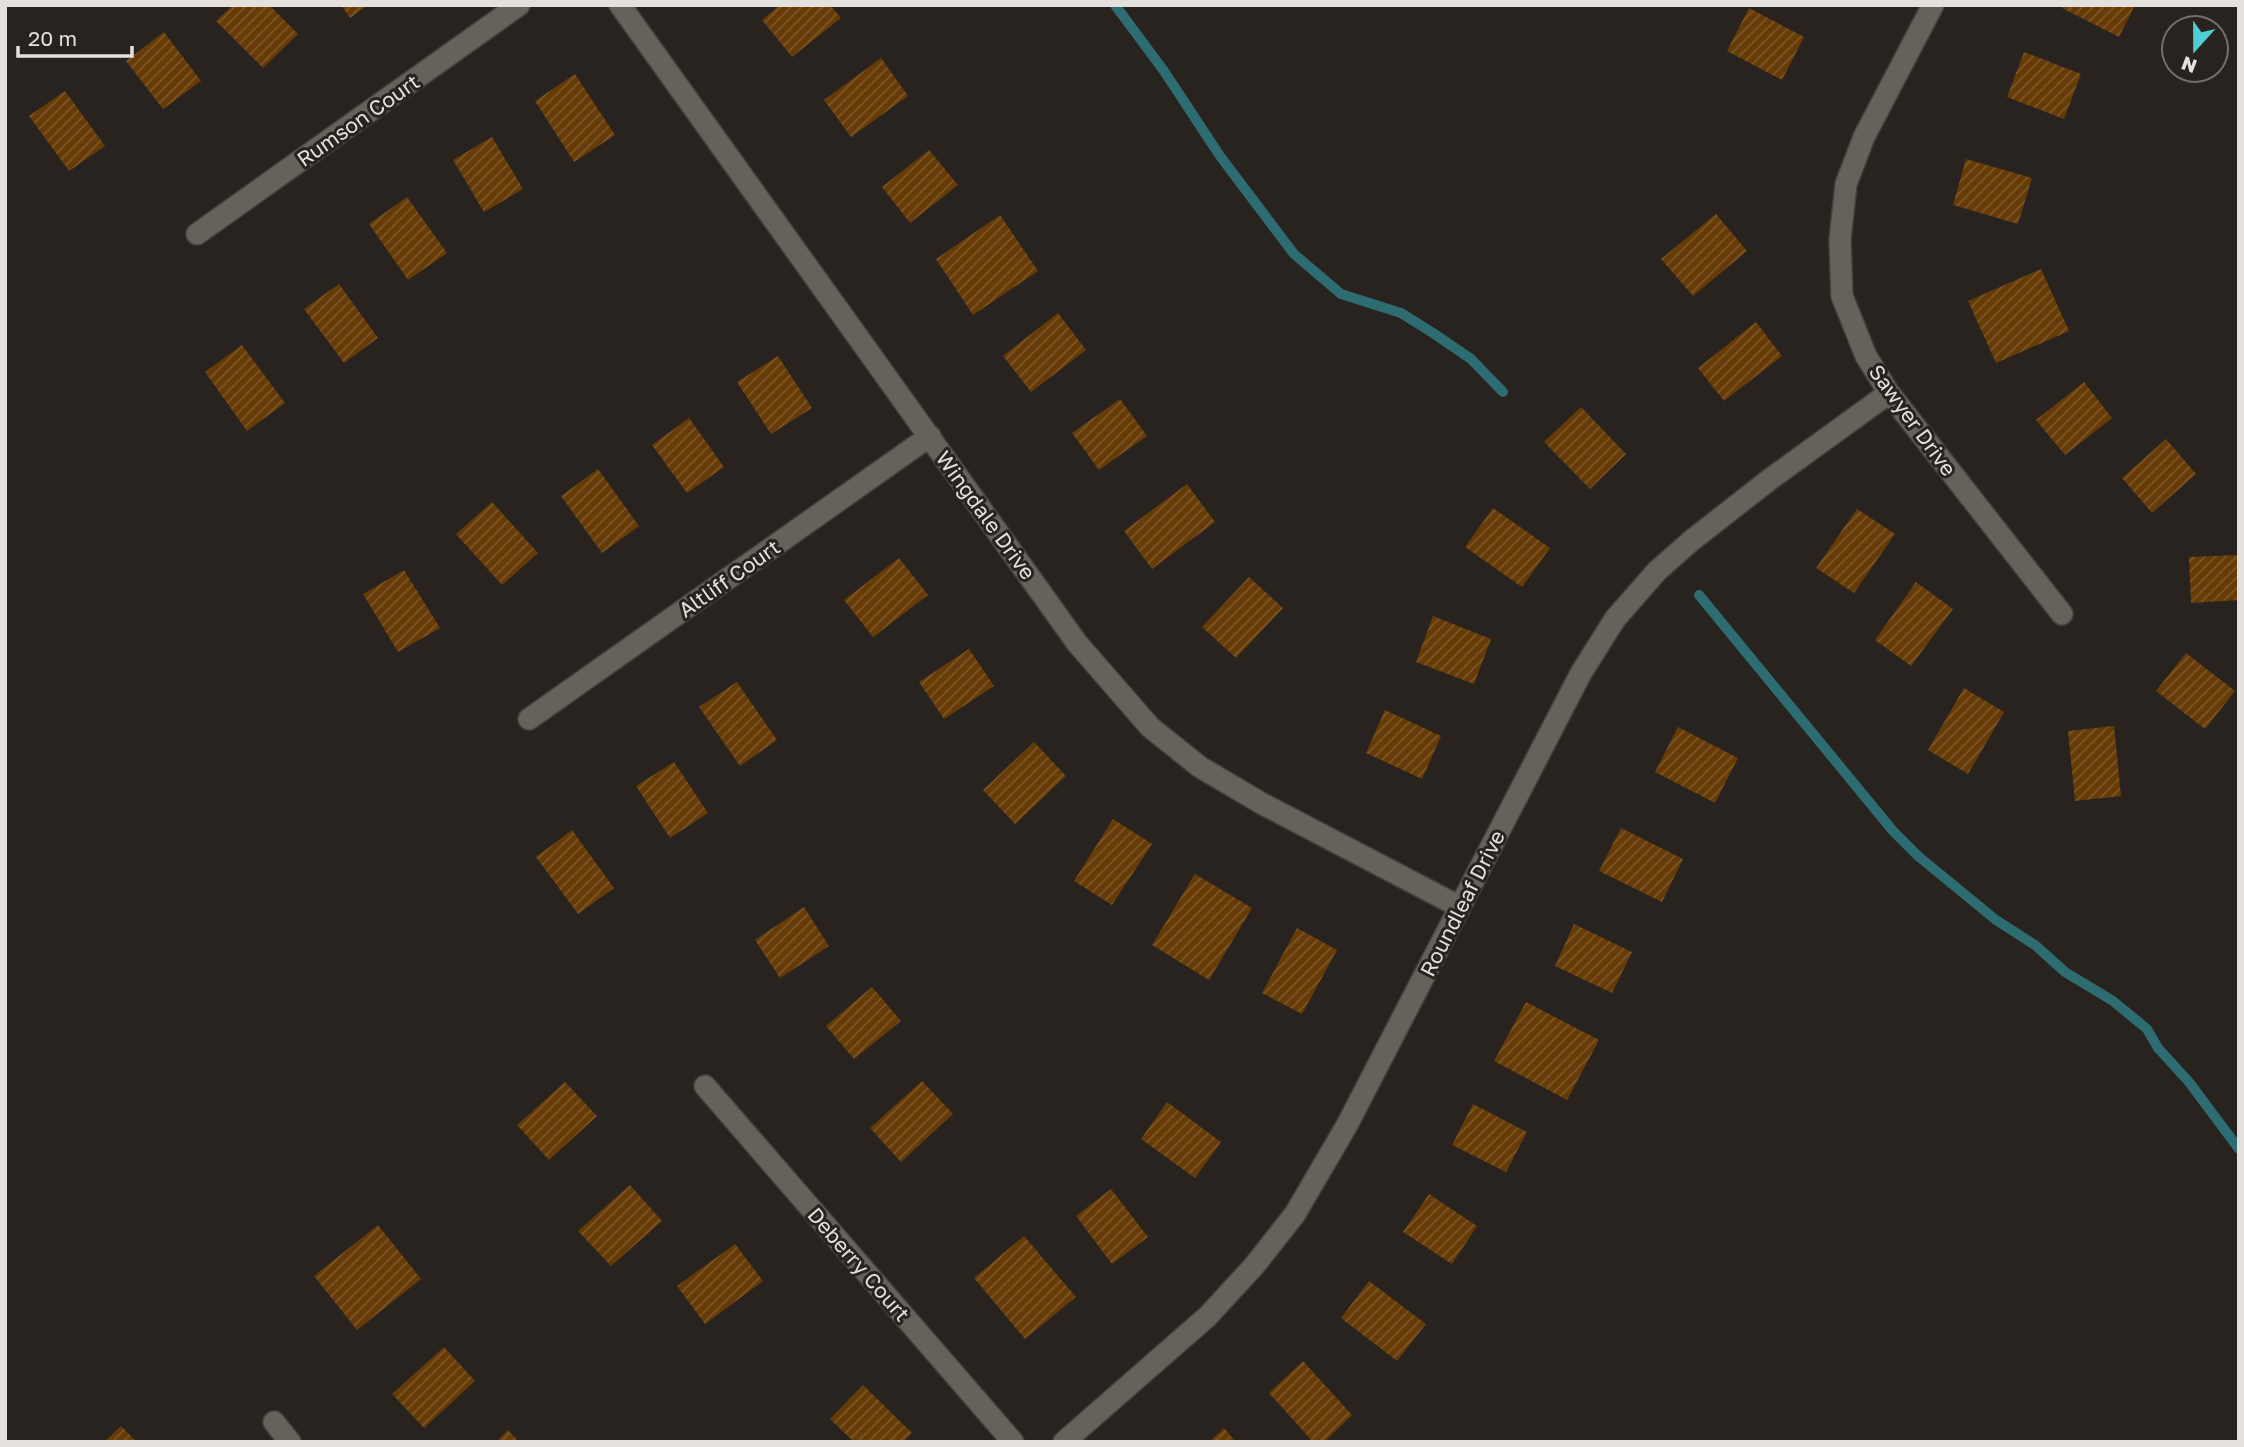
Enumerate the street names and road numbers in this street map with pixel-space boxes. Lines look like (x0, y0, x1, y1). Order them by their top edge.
street label: Rumson Court (292, 68, 424, 172)
street label: Sawyer Drive (1864, 359, 1962, 481)
street label: Wingdale Drive (931, 446, 1041, 584)
street label: Altliff Court (673, 533, 785, 623)
street label: Roundleaf Drive (1414, 825, 1510, 981)
street label: Deberry Court (802, 1202, 916, 1326)

